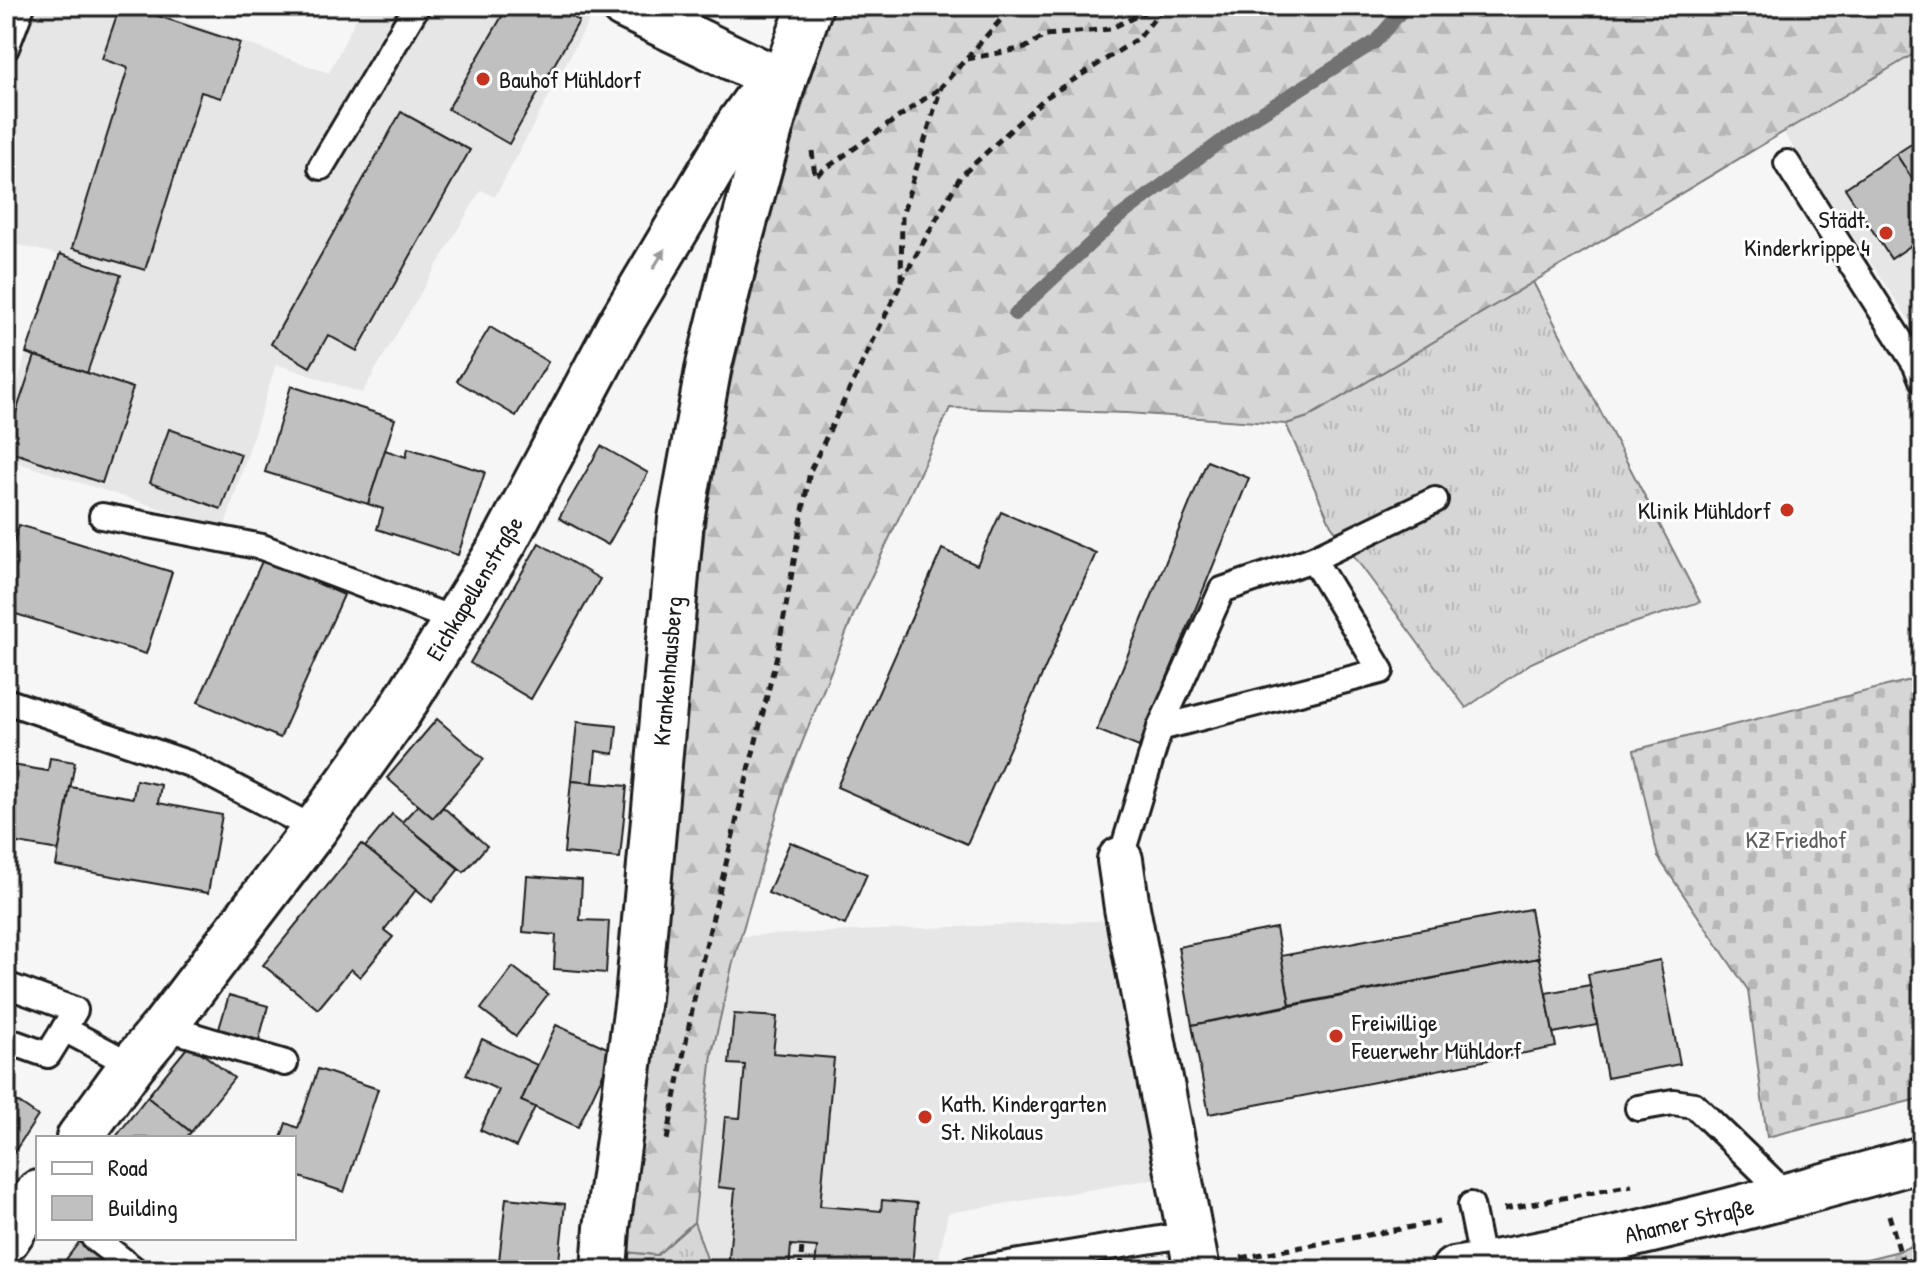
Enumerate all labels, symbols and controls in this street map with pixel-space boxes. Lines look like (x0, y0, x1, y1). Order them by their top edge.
place label: Bauhof Mühldorf (499, 63, 642, 95)
marker: Bauhof Mühldorf (474, 70, 492, 88)
place label: Städt. Kinderkrippe 4 (1744, 203, 1870, 263)
marker: Städt. Kinderkrippe 4 (1877, 224, 1895, 242)
one-way arrow (651, 248, 665, 270)
place label: Klinik Mühldorf (1638, 494, 1771, 526)
marker: Klinik Mühldorf (1778, 501, 1796, 519)
street label: Eichkapellenstraße (418, 509, 530, 666)
street label: Krankenhausberg (645, 595, 689, 747)
park label: KZ Friedhof (1745, 823, 1847, 855)
place label: Freiwillige Feuerwehr Mühldorf (1351, 1006, 1522, 1066)
marker: Freiwillige Feuerwehr Mühldorf (1327, 1027, 1345, 1045)
place label: Kath. Kindergarten St. Nikolaus (941, 1087, 1107, 1147)
marker: Kath. Kindergarten St. Nikolaus (916, 1108, 934, 1126)
legend (36, 1136, 296, 1240)
text: Road (108, 1151, 147, 1183)
street label: Ahamer Straße (1621, 1189, 1757, 1250)
text: Building (108, 1191, 178, 1223)

